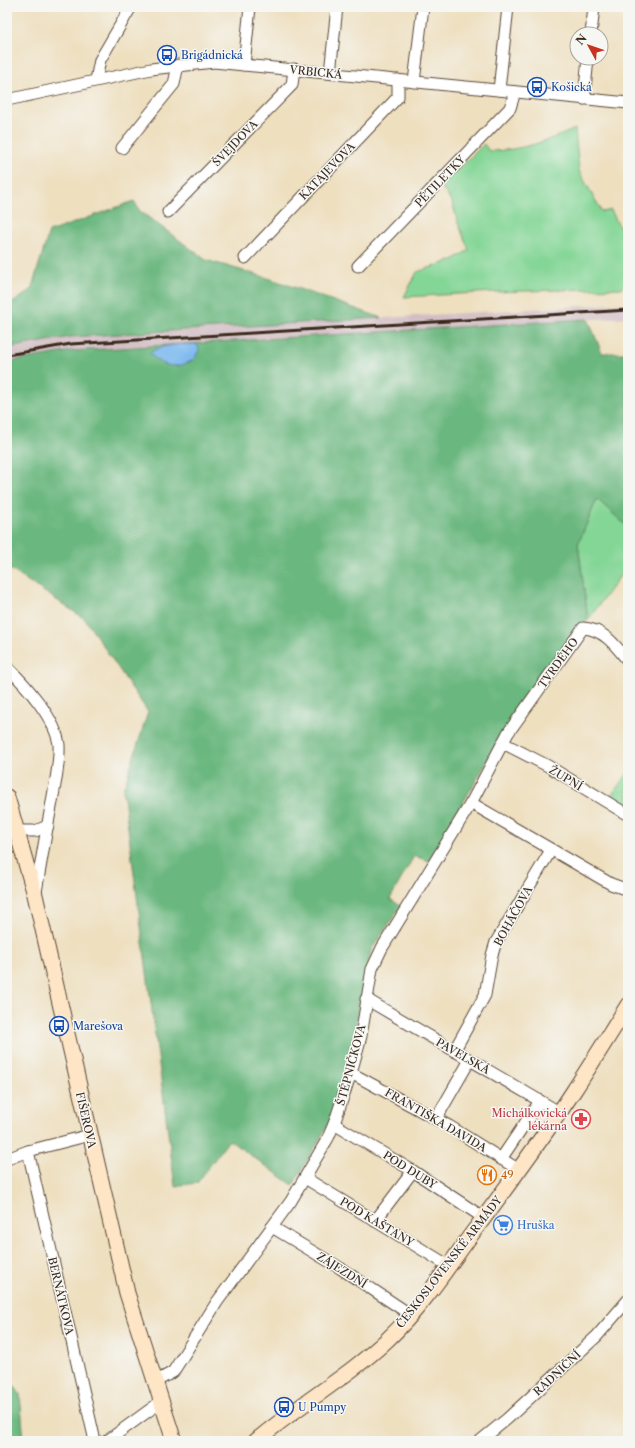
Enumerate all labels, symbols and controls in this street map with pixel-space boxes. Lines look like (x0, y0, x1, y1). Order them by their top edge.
north arrow (569, 26, 609, 66)
text: N (573, 31, 590, 48)
bus stop icon: Brigádnická (156, 44, 178, 66)
place label: Brigádnická (181, 48, 243, 62)
street label: VRBICKÁ (288, 62, 344, 82)
bus stop icon: Košická (526, 76, 548, 98)
place label: Košická (551, 80, 592, 94)
street label: ŠVEJDOVA (209, 116, 261, 169)
street label: KATAJEVOVA (296, 139, 359, 203)
street label: PĚTILETKY (412, 152, 468, 210)
street label: TVRDÉHO (535, 635, 581, 691)
street label: ŽUPNÍ (547, 763, 585, 793)
street label: BOHÁČOVA (490, 882, 536, 948)
bus stop icon: Marešova (48, 1015, 70, 1037)
place label: Marešova (73, 1019, 123, 1033)
street label: ŠTĚPNIČKOVA (333, 1022, 369, 1107)
street label: PAVELSKÁ (434, 1035, 493, 1077)
street label: FRANTIŠKA DAVIDA (383, 1084, 491, 1155)
street label: FIŠEROVA (73, 1090, 100, 1150)
place label: Michálkovická lékárna (491, 1106, 567, 1133)
pharmacy icon: Michálkovická lékárna (570, 1108, 592, 1130)
street label: POD DUBY (381, 1148, 440, 1192)
restaurant icon: 49 (476, 1164, 498, 1186)
place label: 49 (501, 1168, 514, 1182)
street label: ČESKOSLOVENSKÉ ARMÁDY (392, 1192, 505, 1331)
street label: POD KAŠTANY (337, 1194, 417, 1250)
supermarket icon: Hruška (492, 1214, 514, 1236)
place label: Hruška (517, 1218, 555, 1232)
street label: ZÁJEZDNÍ (314, 1249, 370, 1291)
street label: BERNÁTKOVA (45, 1256, 77, 1337)
street label: RADNIČNÍ (530, 1347, 584, 1399)
bus stop icon: U Pumpy (273, 1396, 295, 1418)
place label: U Pumpy (298, 1400, 347, 1414)

